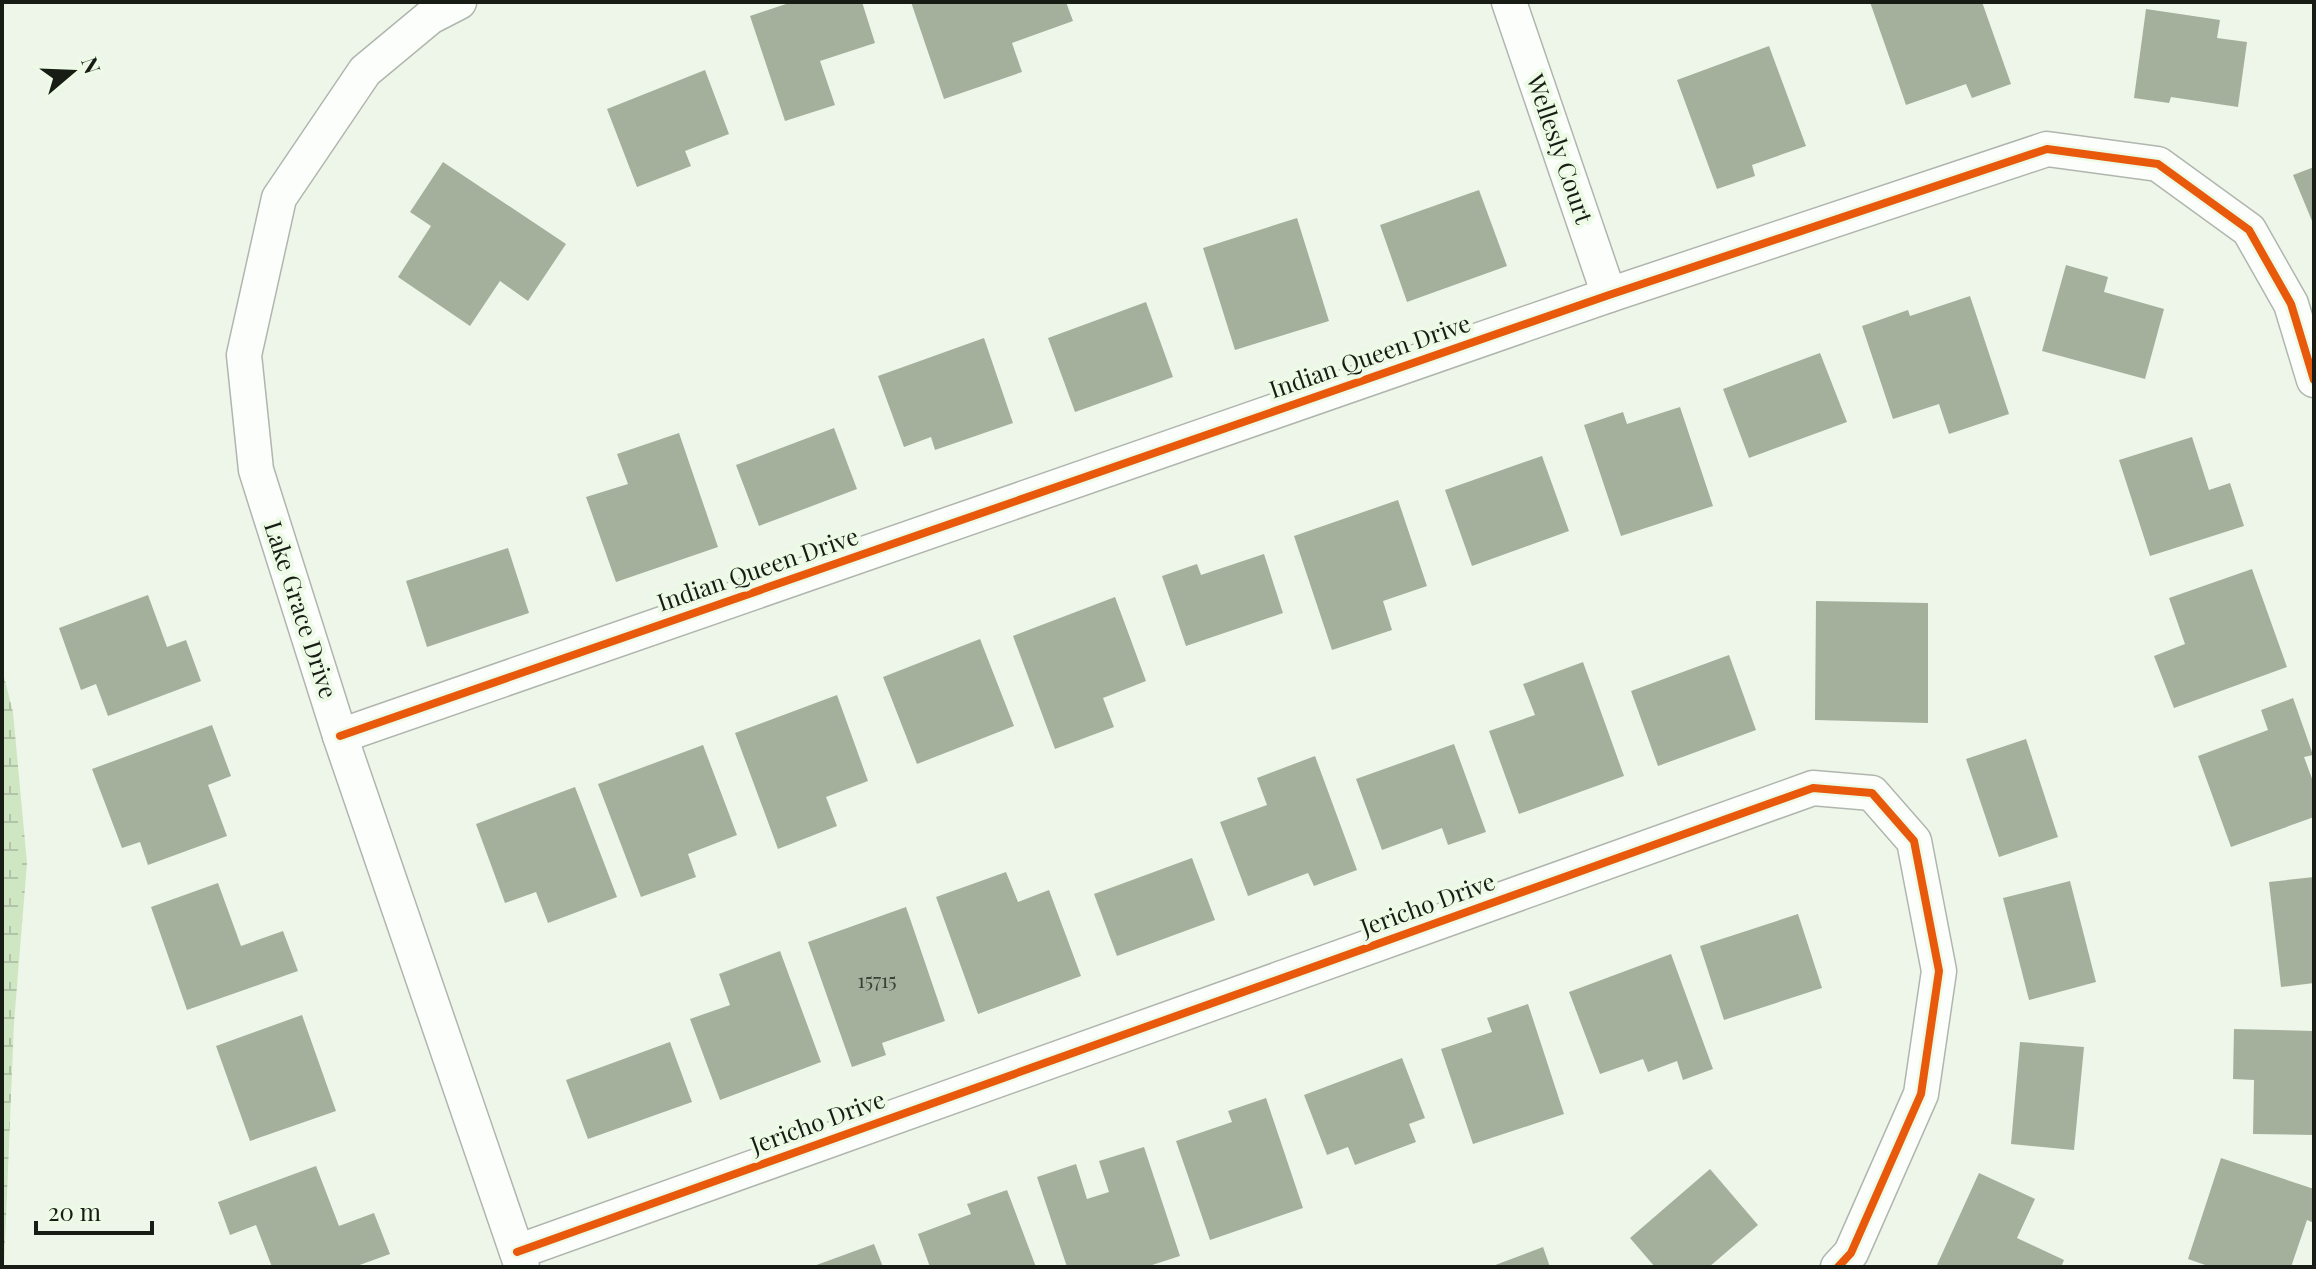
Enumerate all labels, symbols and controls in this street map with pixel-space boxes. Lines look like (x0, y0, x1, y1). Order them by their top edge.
north arrow (32, 32, 112, 112)
text: N (75, 53, 109, 78)
street label: Wellesly Court (1520, 69, 1602, 228)
street label: Indian Queen Drive (1265, 306, 1474, 405)
street label: Lake Grace Drive (258, 517, 346, 702)
street label: Indian Queen Drive (653, 519, 862, 618)
street label: Jericho Drive (1355, 864, 1499, 943)
house number: 15715 (857, 966, 897, 993)
street label: Jericho Drive (745, 1082, 889, 1161)
scale bar (36, 1185, 152, 1235)
text: 20 m (48, 1195, 101, 1227)

